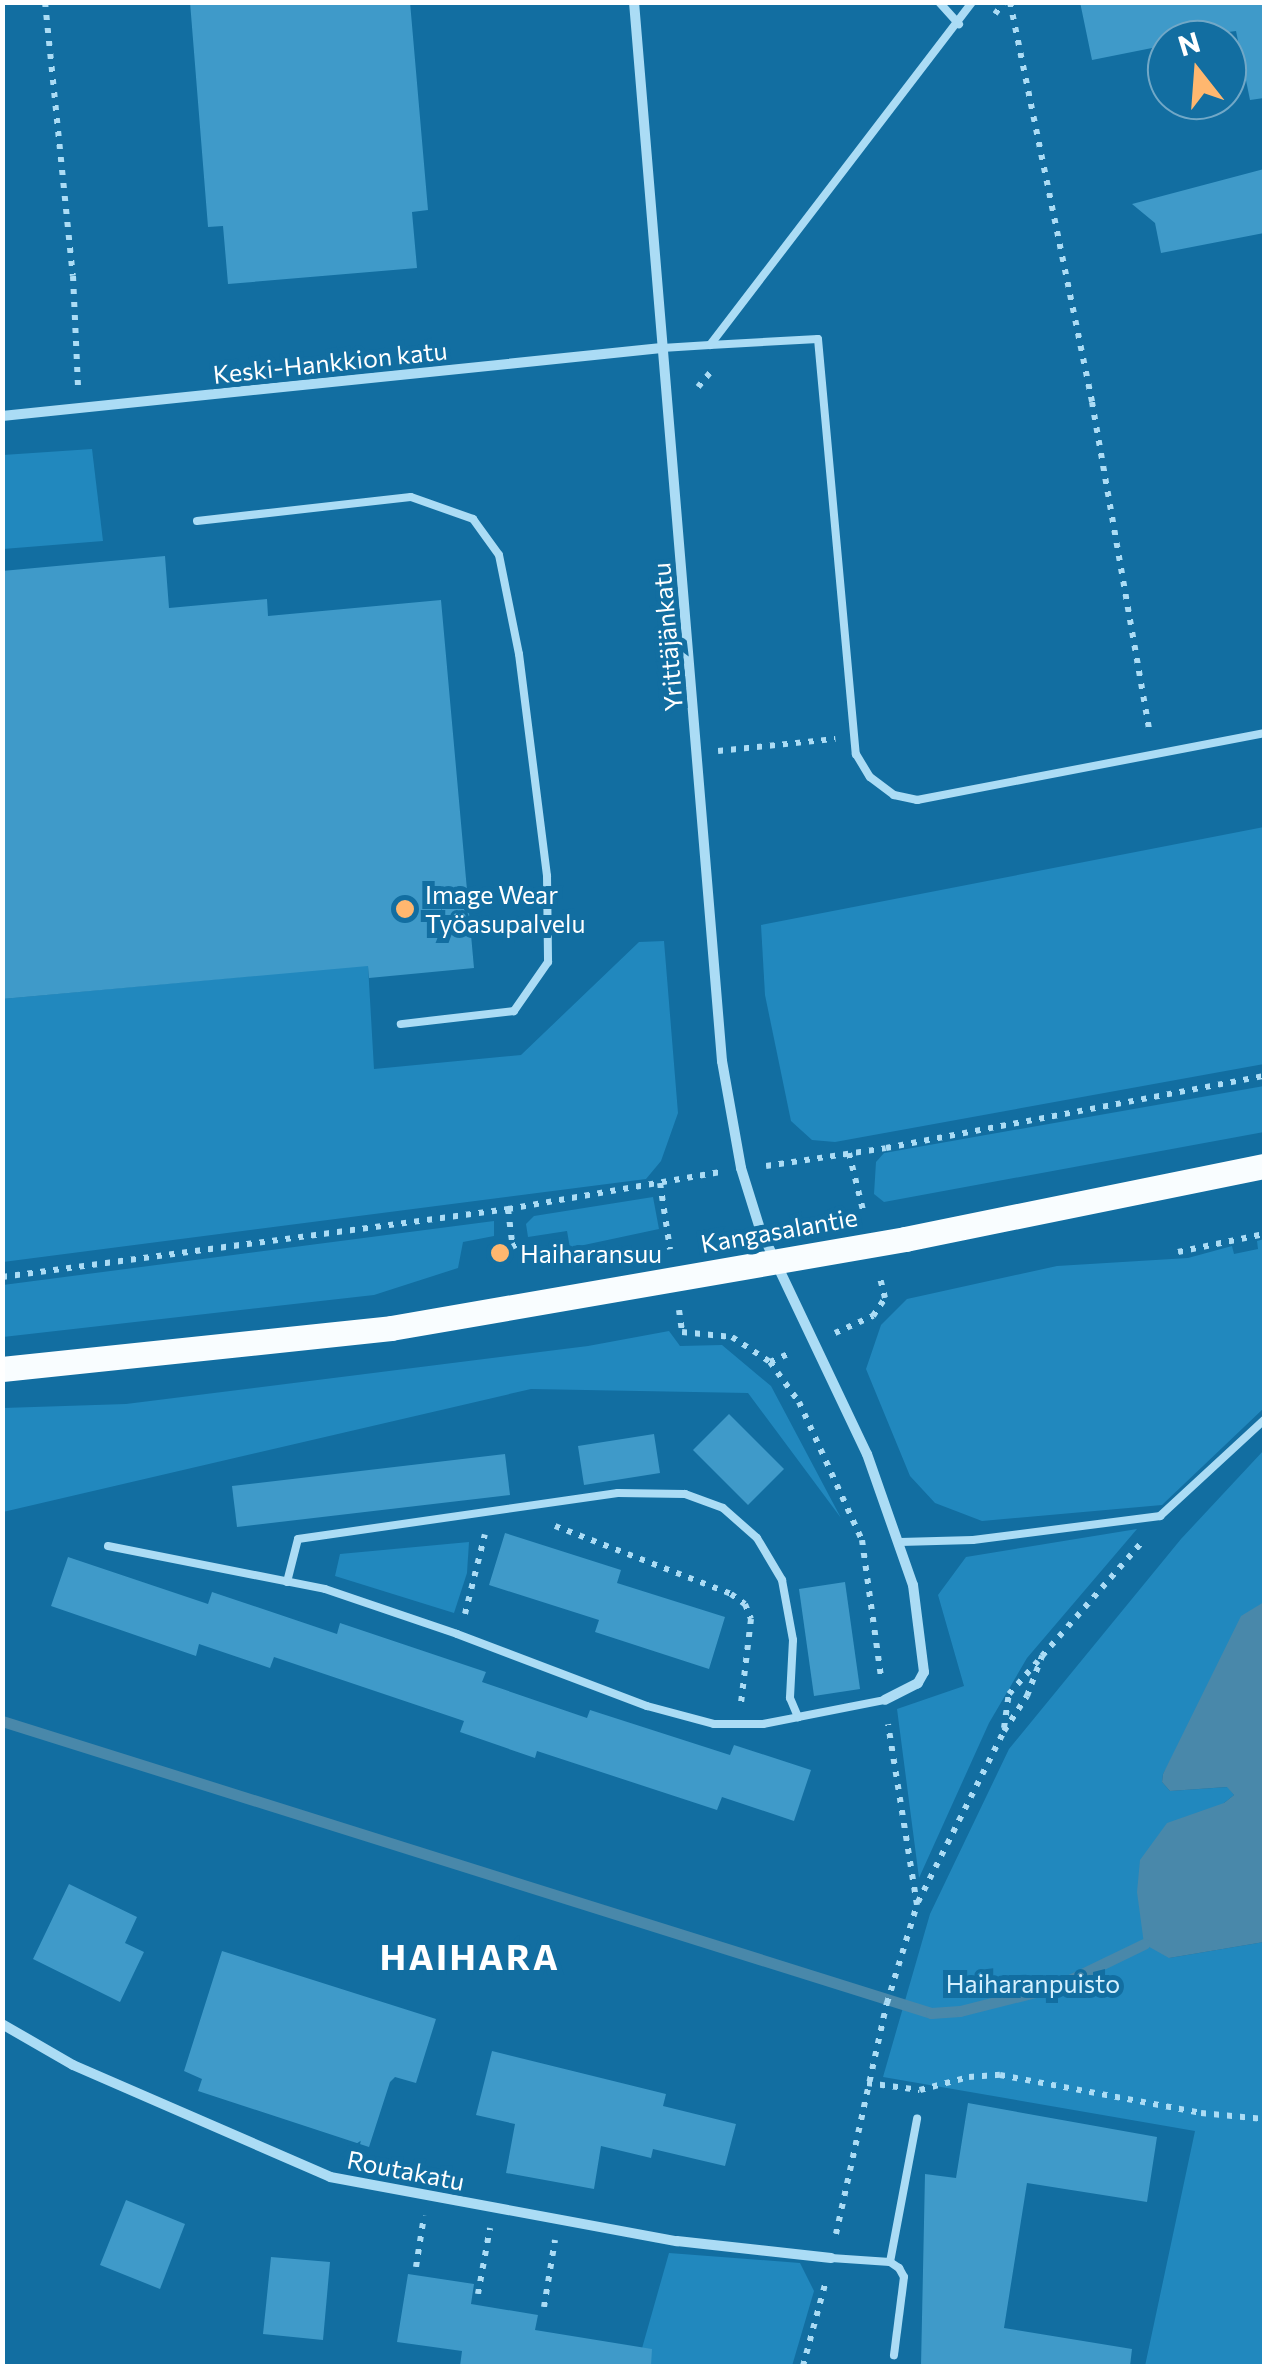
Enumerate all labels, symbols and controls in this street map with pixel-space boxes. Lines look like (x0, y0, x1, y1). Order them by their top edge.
north arrow (1147, 20, 1247, 120)
text: N (1174, 24, 1204, 63)
street label: Keski-Hankkion katu (211, 335, 449, 389)
street label: Yrittäjänkatu (646, 561, 688, 713)
place label: Image Wear Työasupalvelu (425, 880, 585, 939)
marker: Image Wear Työasupalvelu (394, 898, 416, 920)
street label: Kangasalantie (698, 1201, 860, 1259)
place label: Haiharansuu (520, 1238, 662, 1268)
marker: Haiharansuu (489, 1242, 511, 1264)
district label: HAIHARA (380, 1935, 560, 1977)
park label: Haiharanpuisto (946, 1968, 1120, 1998)
street label: Routakatu (345, 2144, 467, 2196)

